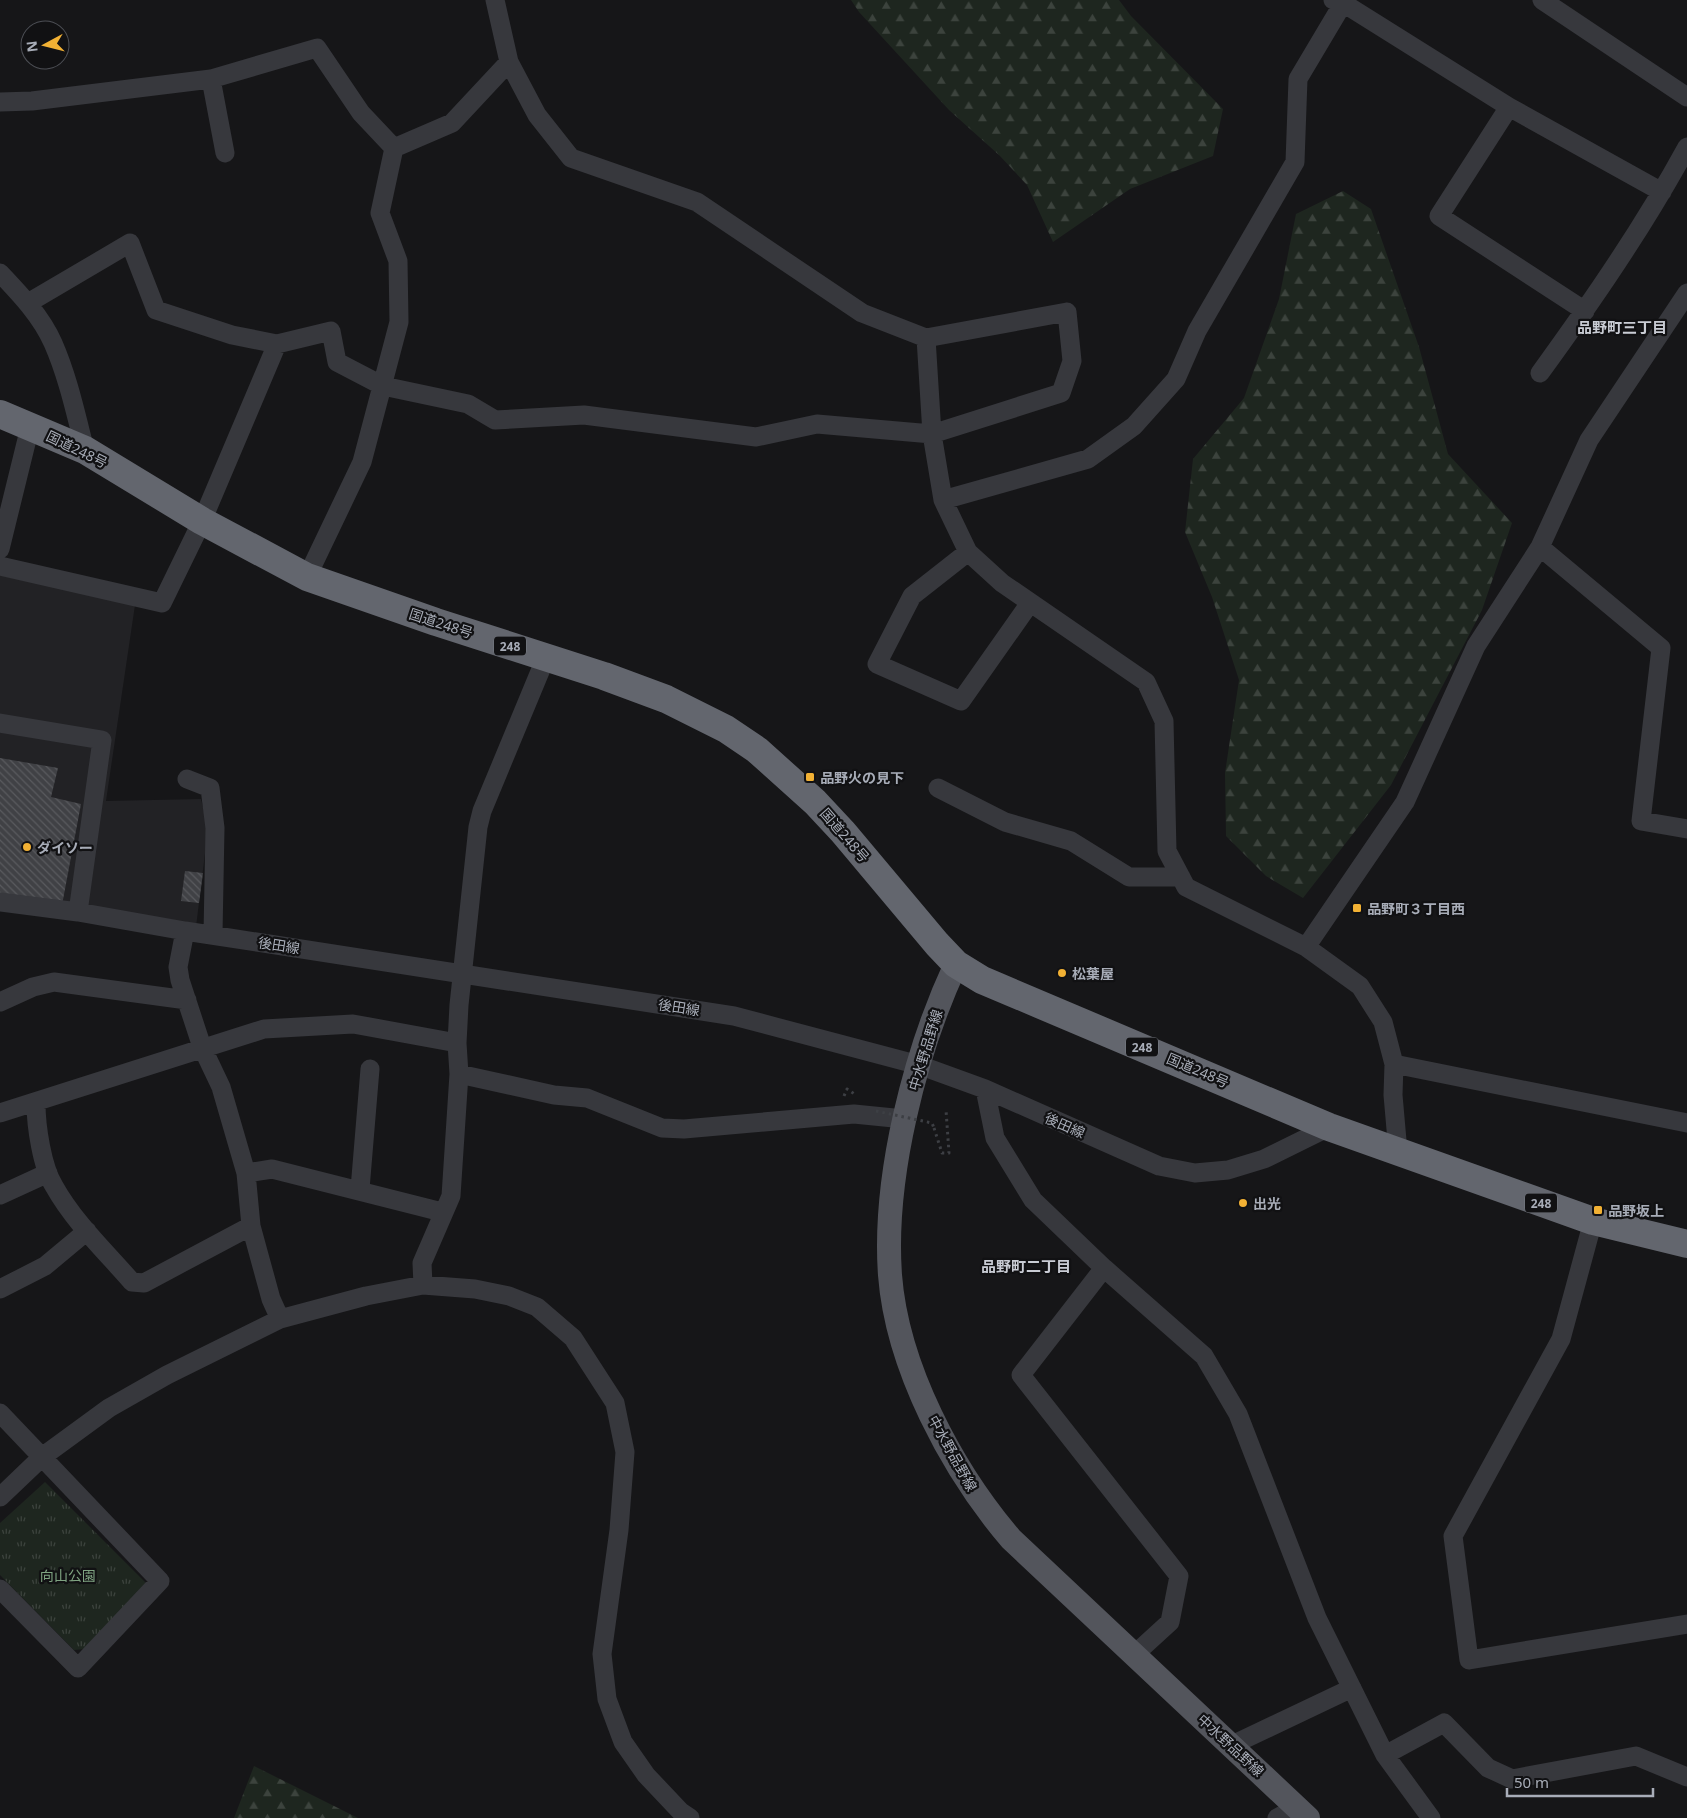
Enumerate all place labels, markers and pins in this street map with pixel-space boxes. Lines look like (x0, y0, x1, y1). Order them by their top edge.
place label: 品野火の見下 (820, 768, 904, 787)
marker: 品野火の見下 (804, 771, 816, 783)
place label: ダイソー (37, 838, 93, 857)
marker: ダイソー (21, 841, 33, 853)
place label: 品野町３丁目西 (1367, 899, 1465, 918)
marker: 品野町３丁目西 (1351, 902, 1363, 914)
place label: 松葉屋 (1072, 964, 1114, 983)
marker: 松葉屋 (1056, 967, 1068, 979)
place label: 出光 (1253, 1194, 1281, 1213)
marker: 出光 (1237, 1197, 1249, 1209)
place label: 品野坂上 (1608, 1201, 1664, 1220)
marker: 品野坂上 (1592, 1204, 1604, 1216)

